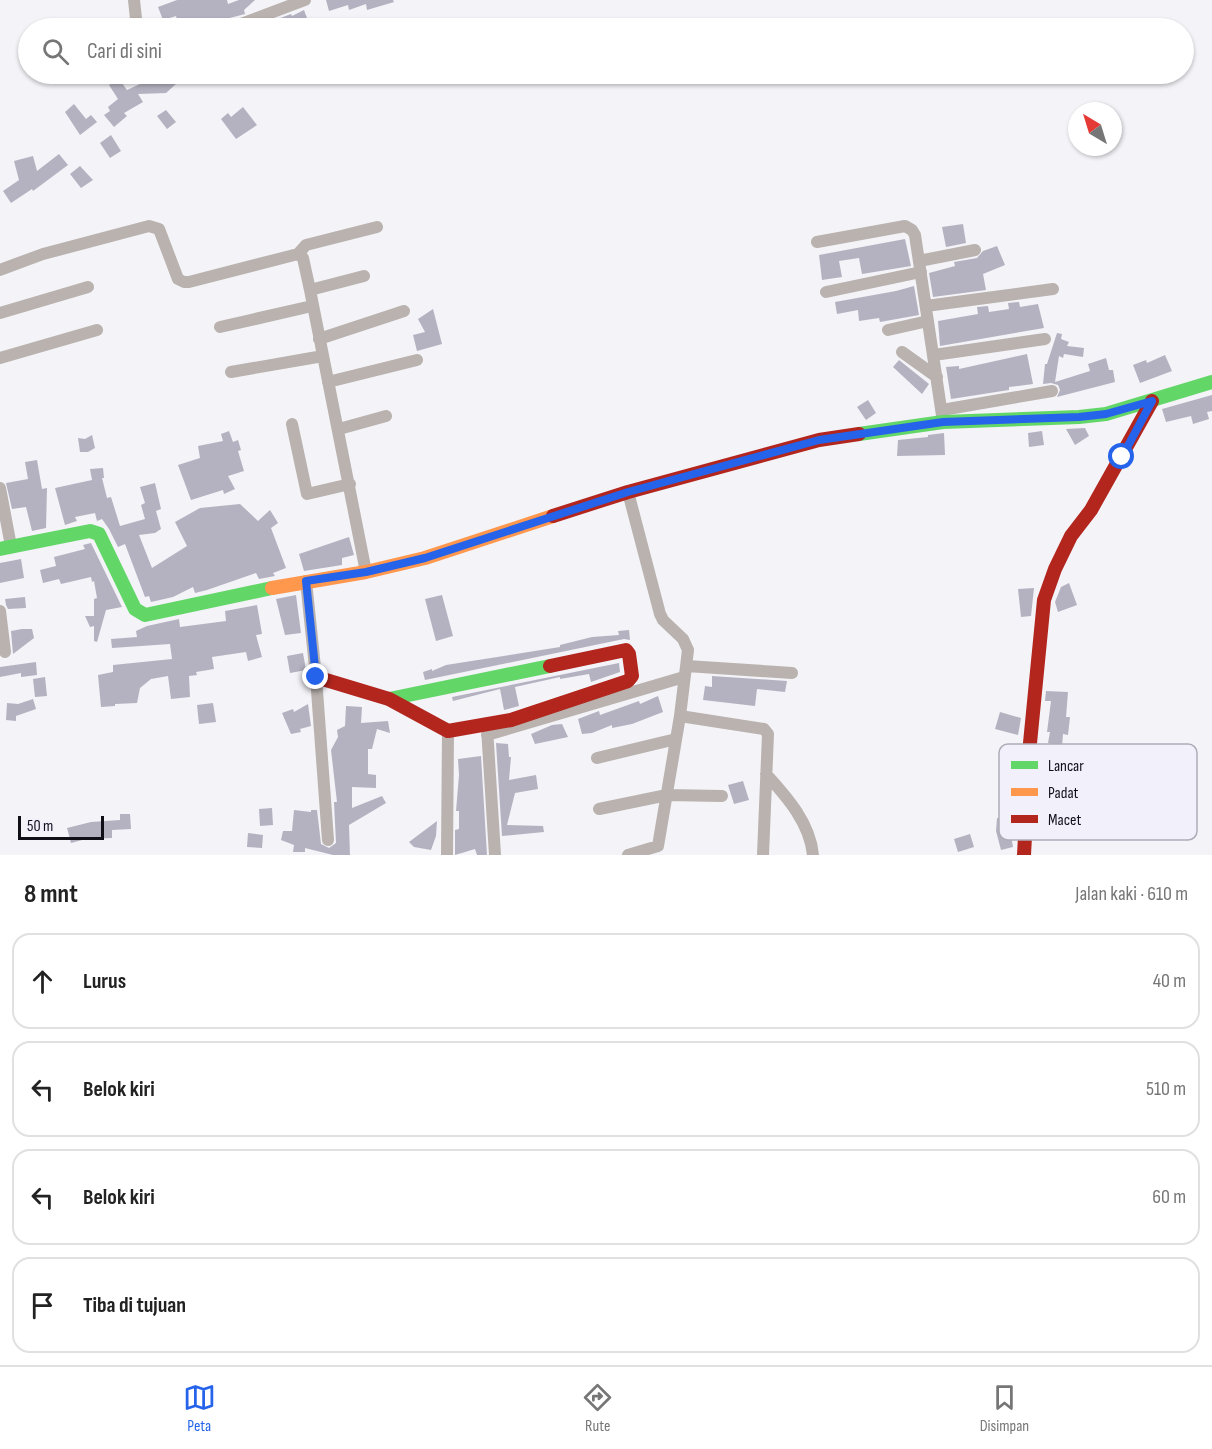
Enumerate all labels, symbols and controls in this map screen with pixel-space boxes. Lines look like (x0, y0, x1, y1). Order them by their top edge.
search box (18, 18, 1194, 84)
icon: search (39, 35, 72, 68)
text: Cari di sini (87, 38, 162, 65)
north arrow (1068, 102, 1122, 156)
route start (1108, 443, 1134, 469)
route end (302, 663, 328, 689)
legend (999, 744, 1197, 840)
text: Lancar (1048, 757, 1084, 776)
text: Padat (1048, 784, 1079, 803)
text: Macet (1048, 811, 1081, 830)
scale bar (18, 813, 104, 840)
text: 50 m (27, 817, 53, 836)
text: 8 mnt (24, 879, 78, 910)
text: Jalan kaki · 610 m (1075, 882, 1188, 906)
icon: ahead (26, 965, 59, 998)
text: Lurus (83, 968, 126, 995)
text: 40 m (1153, 969, 1186, 993)
icon: left (26, 1073, 59, 1106)
text: Belok kiri (83, 1076, 155, 1103)
text: 510 m (1146, 1077, 1186, 1101)
icon: left (26, 1181, 59, 1214)
text: Belok kiri (83, 1184, 155, 1211)
text: 60 m (1152, 1185, 1186, 1209)
icon: arrive (26, 1289, 59, 1322)
text: Tiba di tujuan (83, 1292, 186, 1319)
tab: Peta (183, 1381, 216, 1436)
tab: Rute (581, 1381, 614, 1436)
tab: Disimpan (980, 1381, 1029, 1436)

